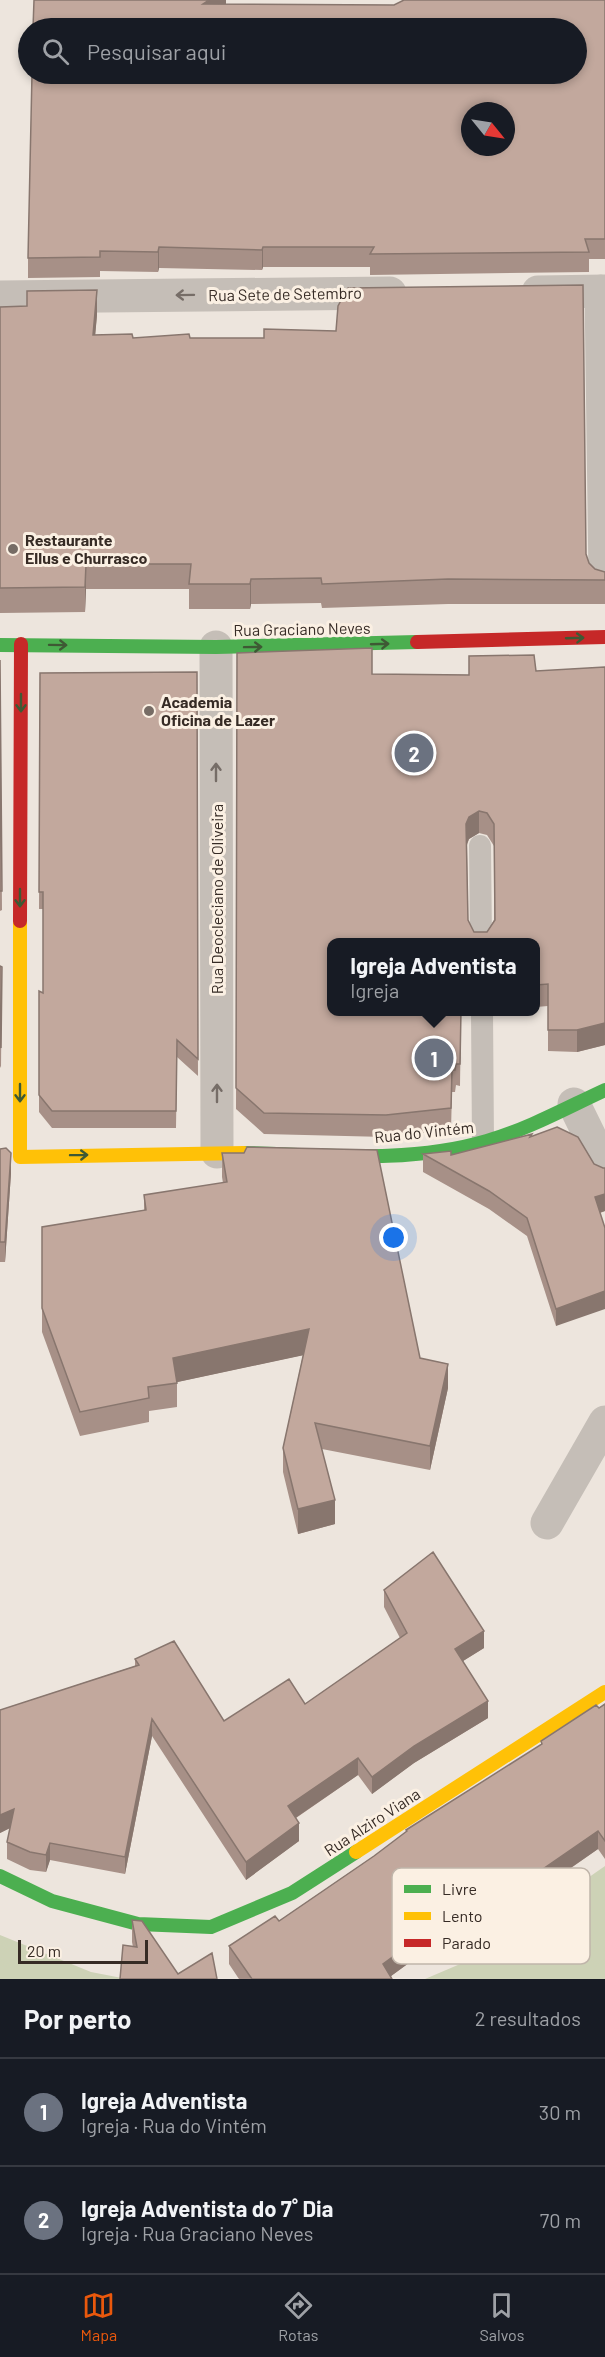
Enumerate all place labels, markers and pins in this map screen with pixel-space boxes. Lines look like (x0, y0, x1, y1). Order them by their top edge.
place label: Restaurante Ellus e Churrasco (25, 530, 147, 567)
marker: Restaurante Ellus e Churrasco (6, 542, 20, 556)
place label: Academia Oficina de Lazer (161, 692, 275, 729)
marker: Academia Oficina de Lazer (142, 704, 156, 718)
pin: 2 (394, 730, 434, 776)
pin: 1 (414, 1036, 454, 1080)

